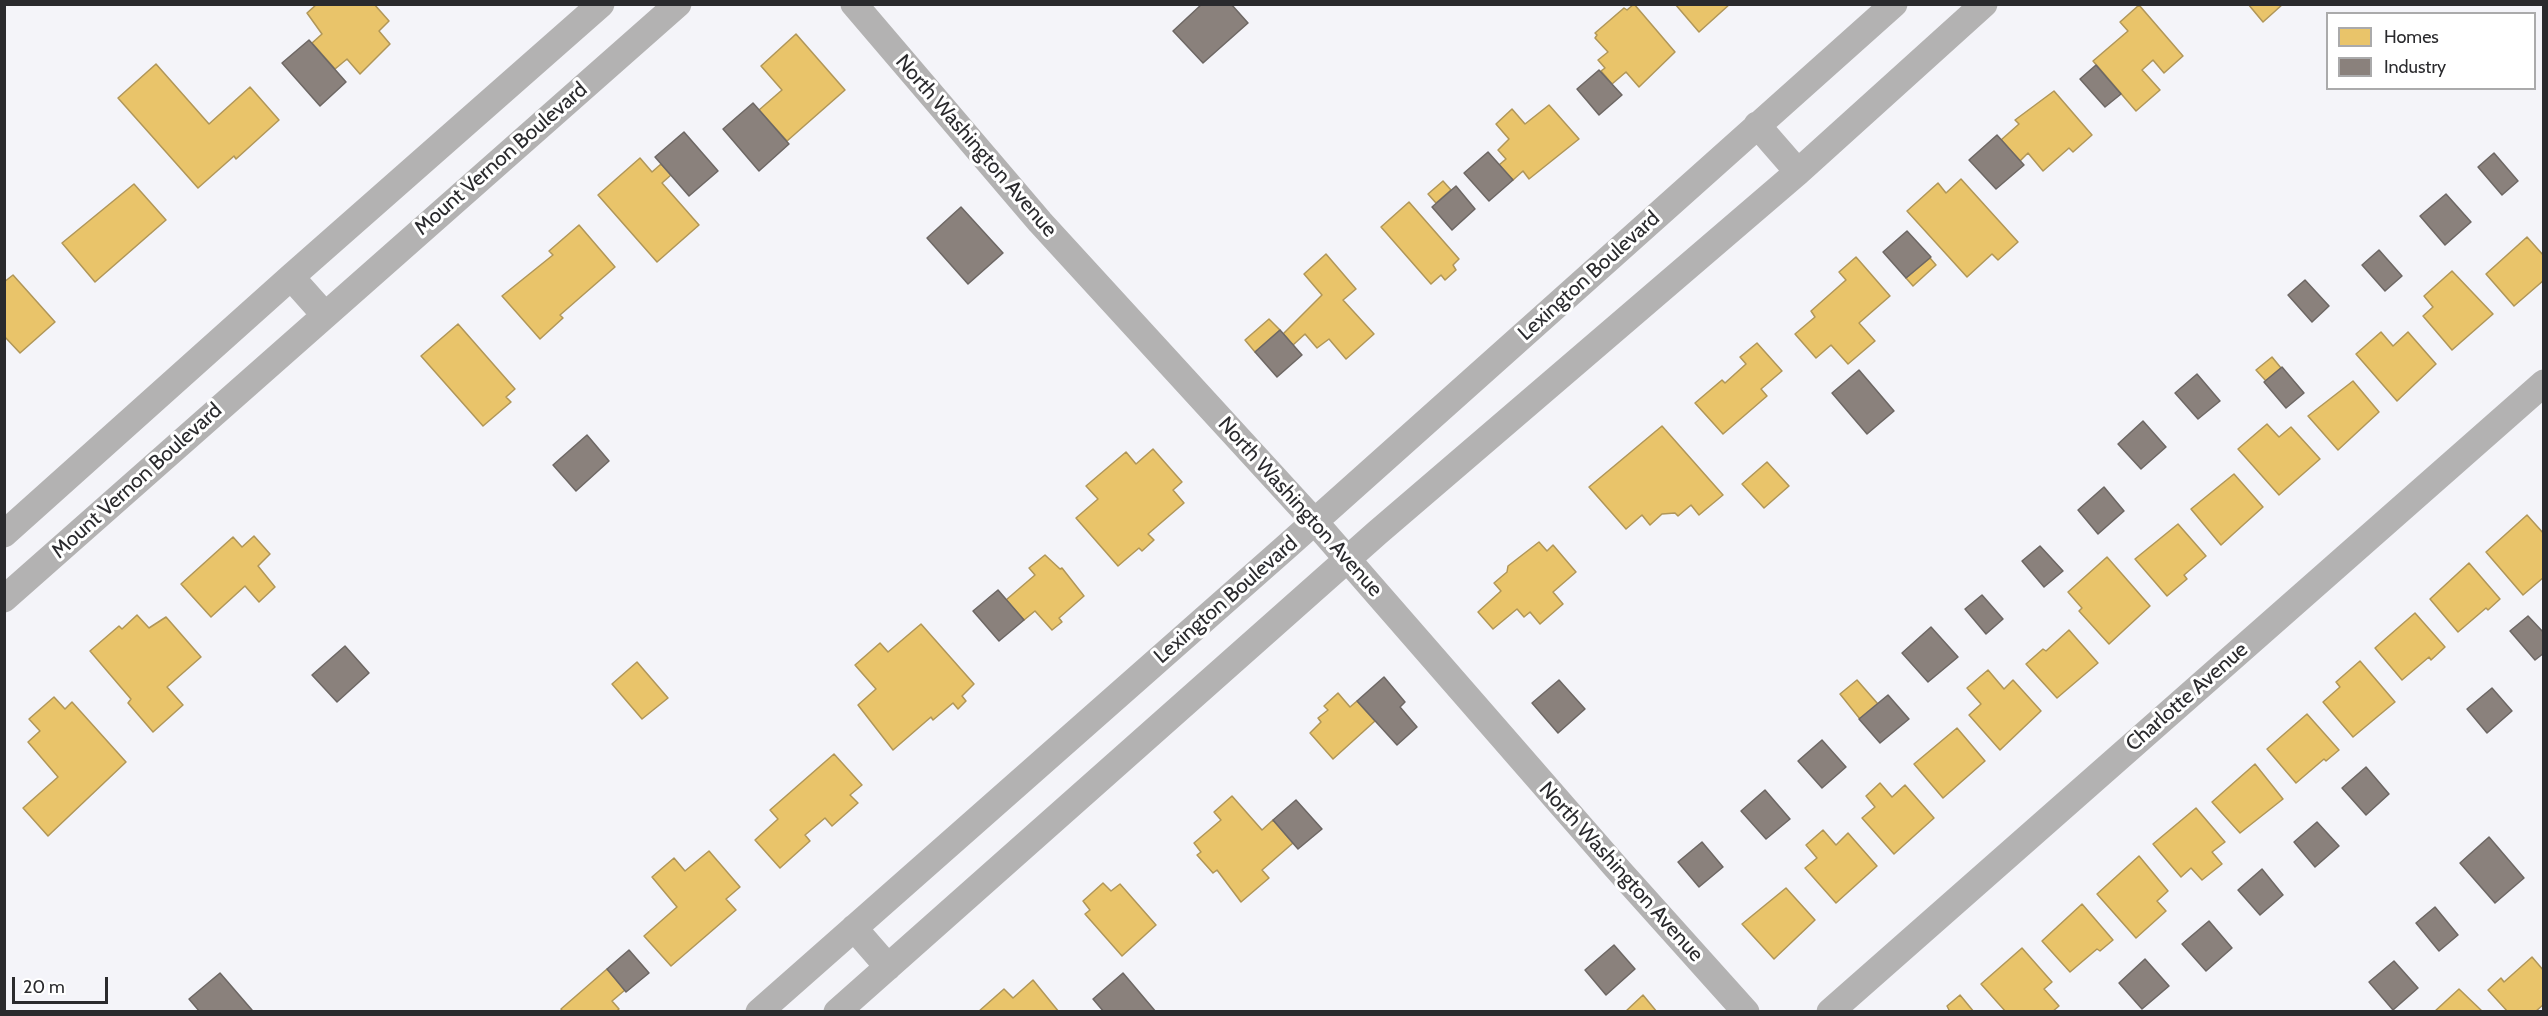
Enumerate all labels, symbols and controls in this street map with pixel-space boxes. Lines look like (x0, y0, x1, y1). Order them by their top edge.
legend (2326, 12, 2536, 90)
text: Homes (2384, 26, 2439, 48)
street label: North Washington Avenue (890, 50, 1062, 242)
text: Industry (2384, 56, 2446, 78)
street label: Mount Vernon Boulevard (410, 77, 592, 241)
street label: Lexington Boulevard (1513, 206, 1665, 346)
street label: Mount Vernon Boulevard (47, 398, 227, 564)
street label: North Washington Avenue (1213, 412, 1387, 602)
street label: Lexington Boulevard (1149, 531, 1303, 669)
street label: Charlotte Avenue (2121, 637, 2253, 757)
street label: North Washington Avenue (1534, 777, 1708, 967)
scale bar (15, 965, 111, 1003)
text: 20 m (23, 976, 65, 998)

